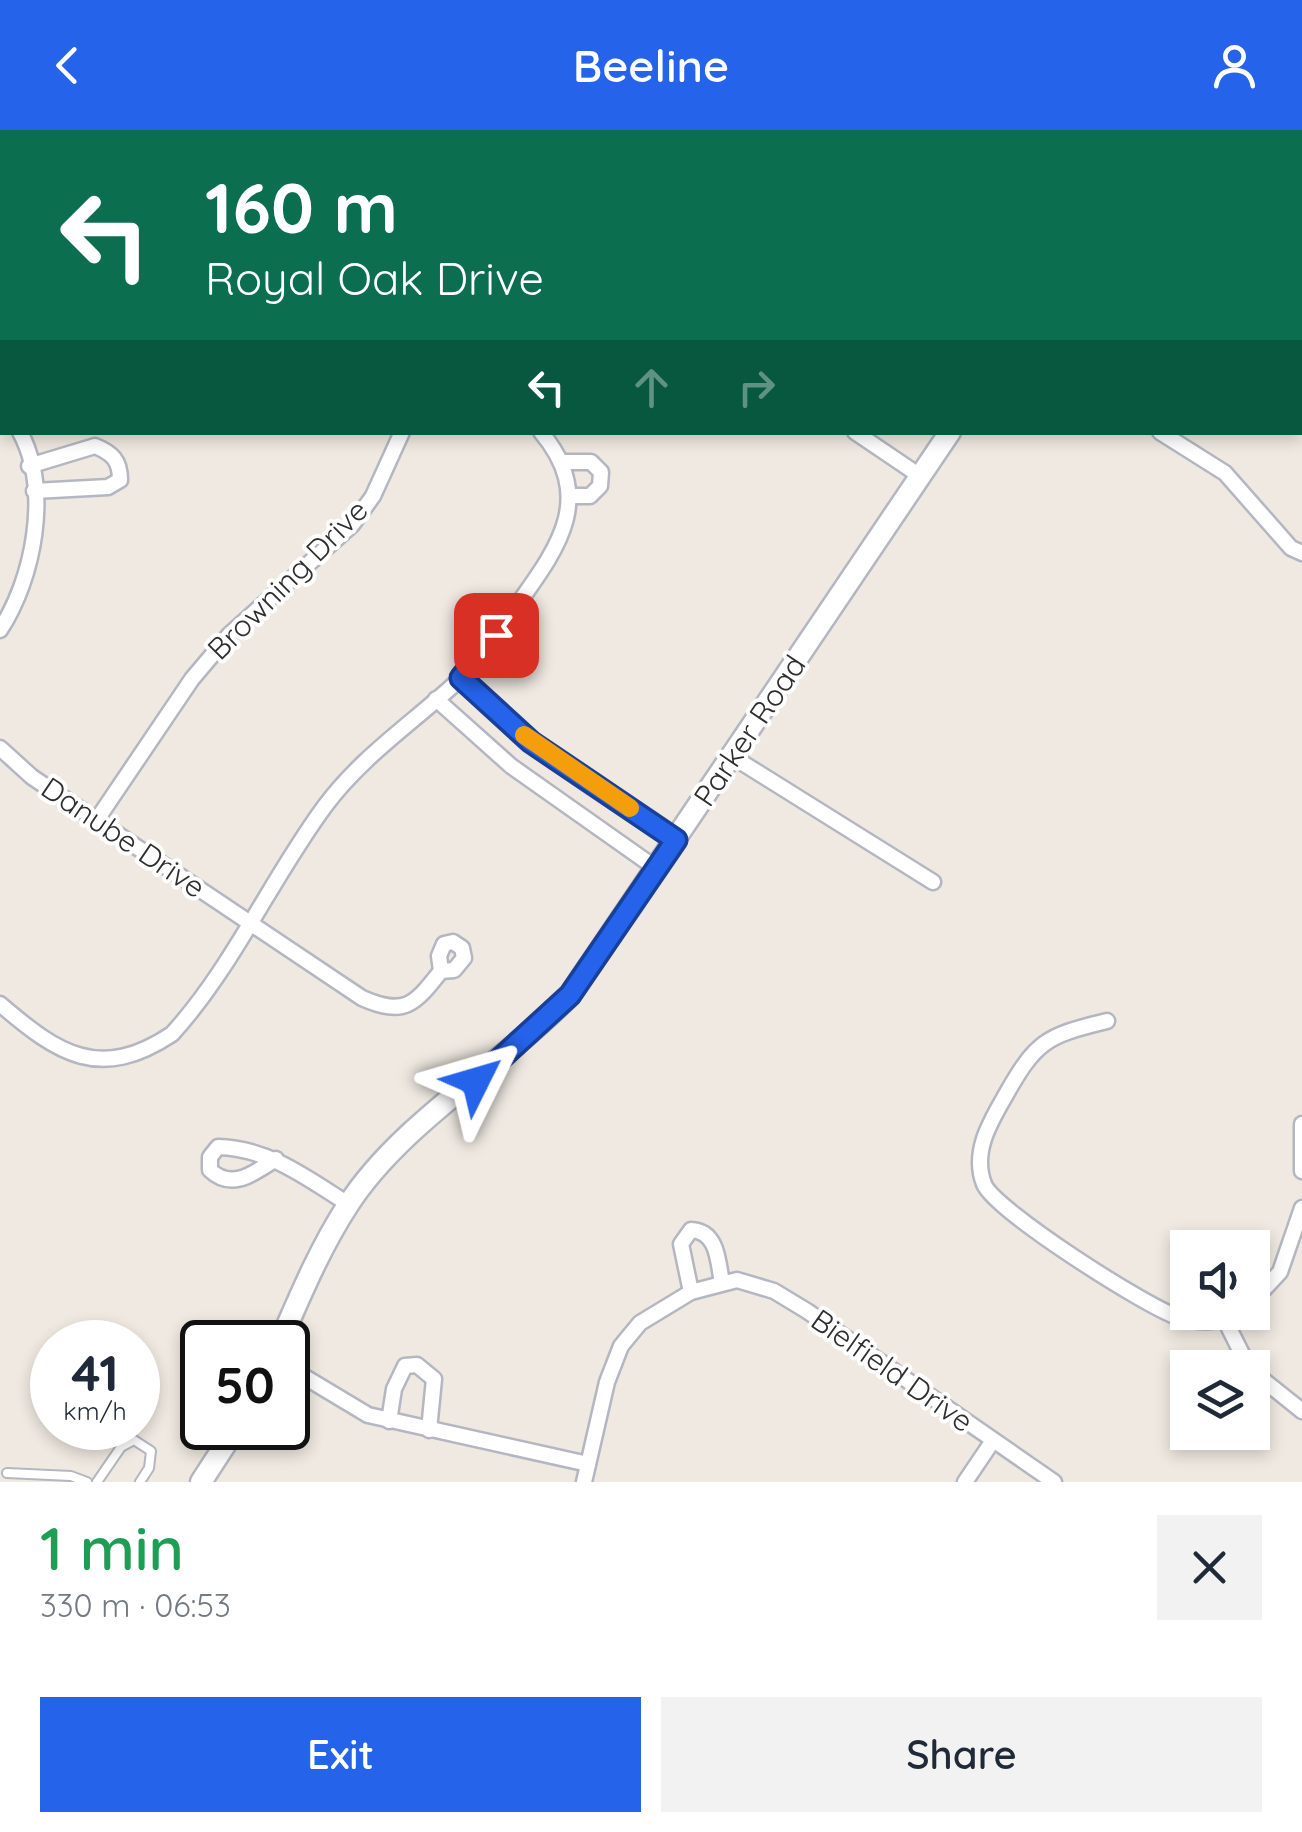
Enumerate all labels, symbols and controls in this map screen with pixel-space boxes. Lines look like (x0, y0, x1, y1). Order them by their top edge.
text: Beeline (573, 37, 729, 93)
icon: back (40, 38, 95, 93)
icon: person (1207, 38, 1262, 93)
text: 160 m (205, 163, 398, 251)
icon: left (40, 170, 170, 300)
text: Royal Oak Drive (205, 250, 544, 306)
icon: left (519, 360, 574, 415)
icon: ahead (624, 360, 679, 415)
icon: right (729, 360, 784, 415)
street label: Browning Drive (199, 491, 375, 667)
pin (454, 593, 539, 678)
icon: arrive (469, 608, 524, 663)
street label: Parker Road (685, 648, 814, 813)
street label: Danube Drive (34, 768, 213, 906)
position arrow (424, 1029, 528, 1133)
map controls (1170, 1230, 1270, 1450)
button: sound (1170, 1230, 1270, 1330)
street label: Bielfield Drive (804, 1300, 981, 1440)
speed limit sign: 50 (180, 1320, 310, 1450)
text: 41 (71, 1341, 119, 1404)
button: layers (1170, 1350, 1270, 1450)
text: km/h (63, 1395, 127, 1426)
text: 1 min (40, 1510, 184, 1585)
button: close (1157, 1515, 1262, 1620)
text: 330 m · 06:53 (40, 1585, 231, 1625)
button: Exit (40, 1697, 641, 1812)
button: Share (661, 1697, 1262, 1812)

